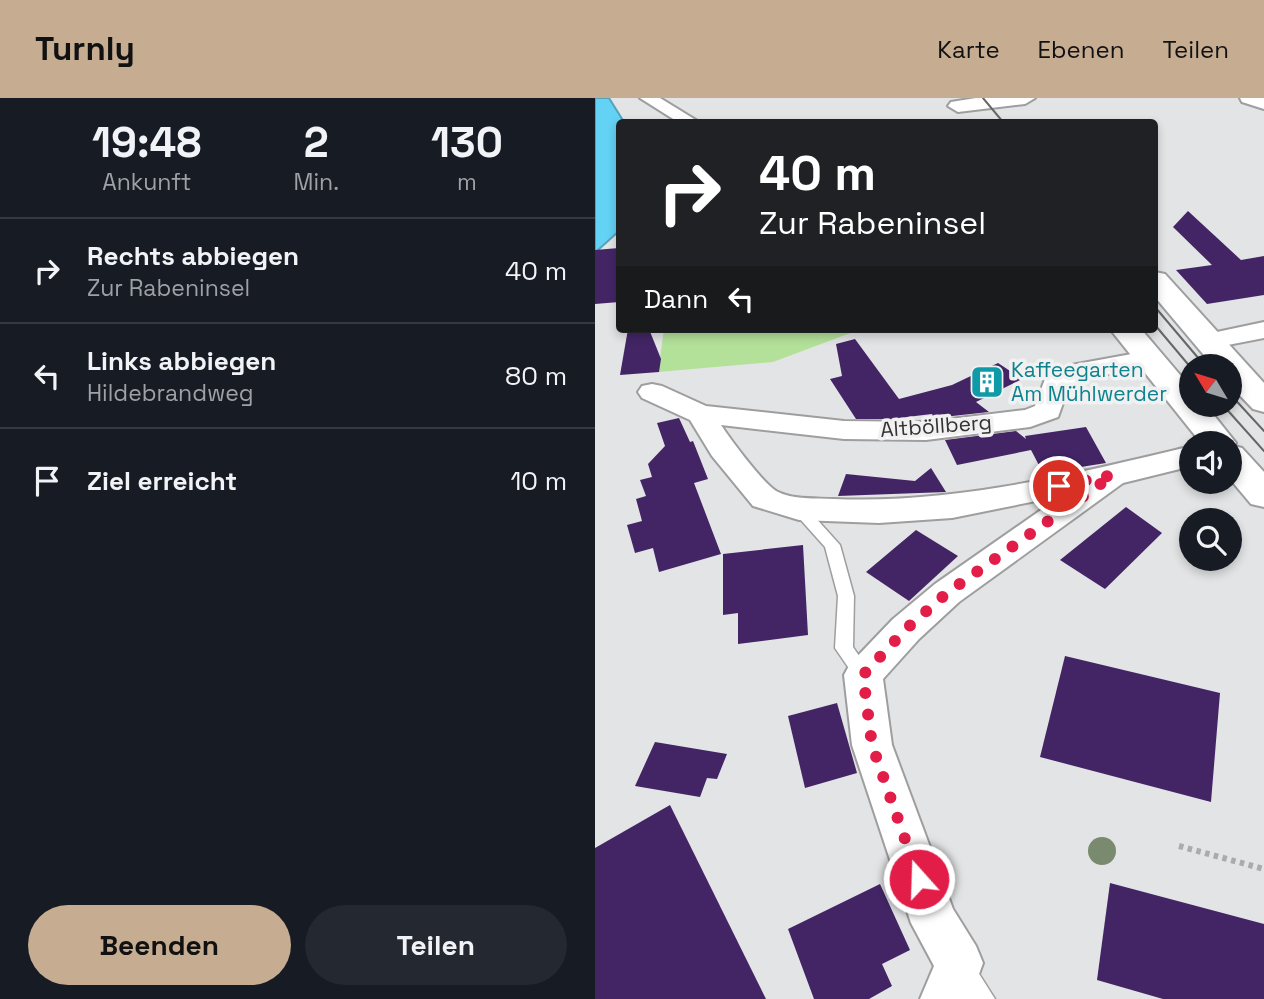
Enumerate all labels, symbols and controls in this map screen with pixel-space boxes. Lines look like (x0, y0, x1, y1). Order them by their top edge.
text: Turnly (35, 28, 135, 70)
text: Karte (937, 34, 1000, 65)
text: Ebenen (1038, 34, 1124, 65)
text: Teilen (1162, 34, 1229, 65)
text: 19:48 (92, 116, 201, 169)
text: 2 (304, 116, 329, 169)
text: 130 (431, 116, 503, 169)
text: 40 m (759, 142, 876, 204)
icon: right (644, 147, 735, 238)
text: Ankunft (102, 167, 191, 197)
text: Min. (294, 167, 339, 197)
text: m (457, 167, 477, 197)
text: Zur Rabeninsel (759, 203, 986, 243)
text: Rechts abbiegen (87, 239, 299, 273)
icon: right (28, 252, 66, 290)
text: 40 m (505, 254, 567, 288)
text: Zur Rabeninsel (87, 273, 250, 303)
icon: left (722, 280, 760, 318)
text: Dann (644, 282, 708, 316)
text: Links abbiegen (87, 344, 276, 378)
north arrow (1179, 354, 1243, 416)
map controls (1179, 354, 1242, 571)
place label: Kaffeegarten Am Mühlwerder (1011, 356, 1167, 407)
icon: left (28, 357, 66, 395)
text: 80 m (505, 359, 567, 393)
building icon: Kaffeegarten Am Mühlwerder (968, 363, 1006, 401)
text: Hildebrandweg (87, 378, 254, 408)
street label: Altböllberg (879, 408, 993, 443)
button: sound (1179, 431, 1242, 494)
pin (1029, 456, 1089, 516)
icon: arrive (28, 462, 66, 500)
text: Ziel erreicht (87, 464, 237, 498)
text: 10 m (510, 464, 567, 498)
icon: arrive (1040, 467, 1078, 505)
button: search (1179, 508, 1242, 571)
position arrow (882, 842, 956, 916)
button: Beenden (28, 905, 291, 985)
button: Teilen (305, 905, 567, 985)

